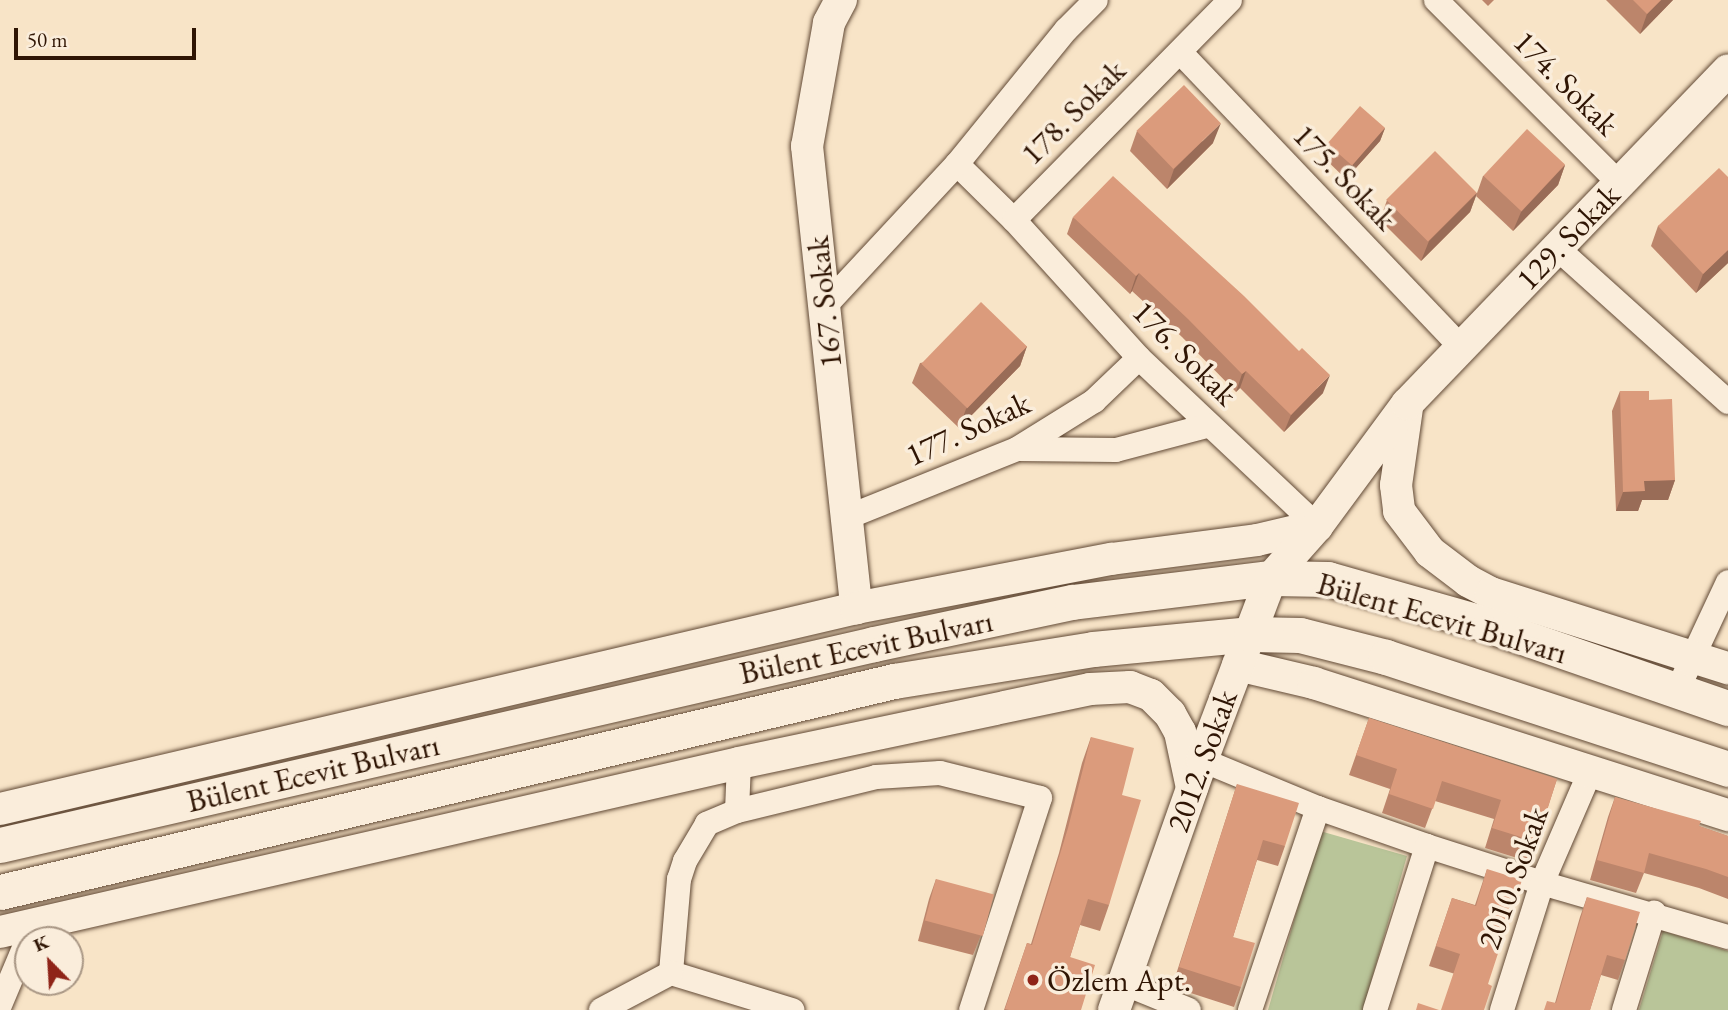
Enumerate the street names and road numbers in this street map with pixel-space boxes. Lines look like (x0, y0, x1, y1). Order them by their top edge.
street label: 174. Sokak (1505, 22, 1627, 144)
street label: 178. Sokak (1012, 51, 1134, 173)
street label: 175. Sokak (1285, 116, 1405, 238)
street label: 129. Sokak (1508, 176, 1628, 298)
street label: 167. Sokak (798, 234, 850, 370)
street label: 176. Sokak (1124, 292, 1246, 414)
street label: 177. Sokak (900, 384, 1036, 474)
street label: Bülent Ecevit Bulvarı (1313, 564, 1571, 672)
street label: Bülent Ecevit Bulvarı (736, 601, 996, 693)
street label: 2012. Sokak (1159, 685, 1245, 837)
street label: Bülent Ecevit Bulvarı (183, 725, 443, 821)
street label: 2010. Sokak (1470, 802, 1556, 954)

